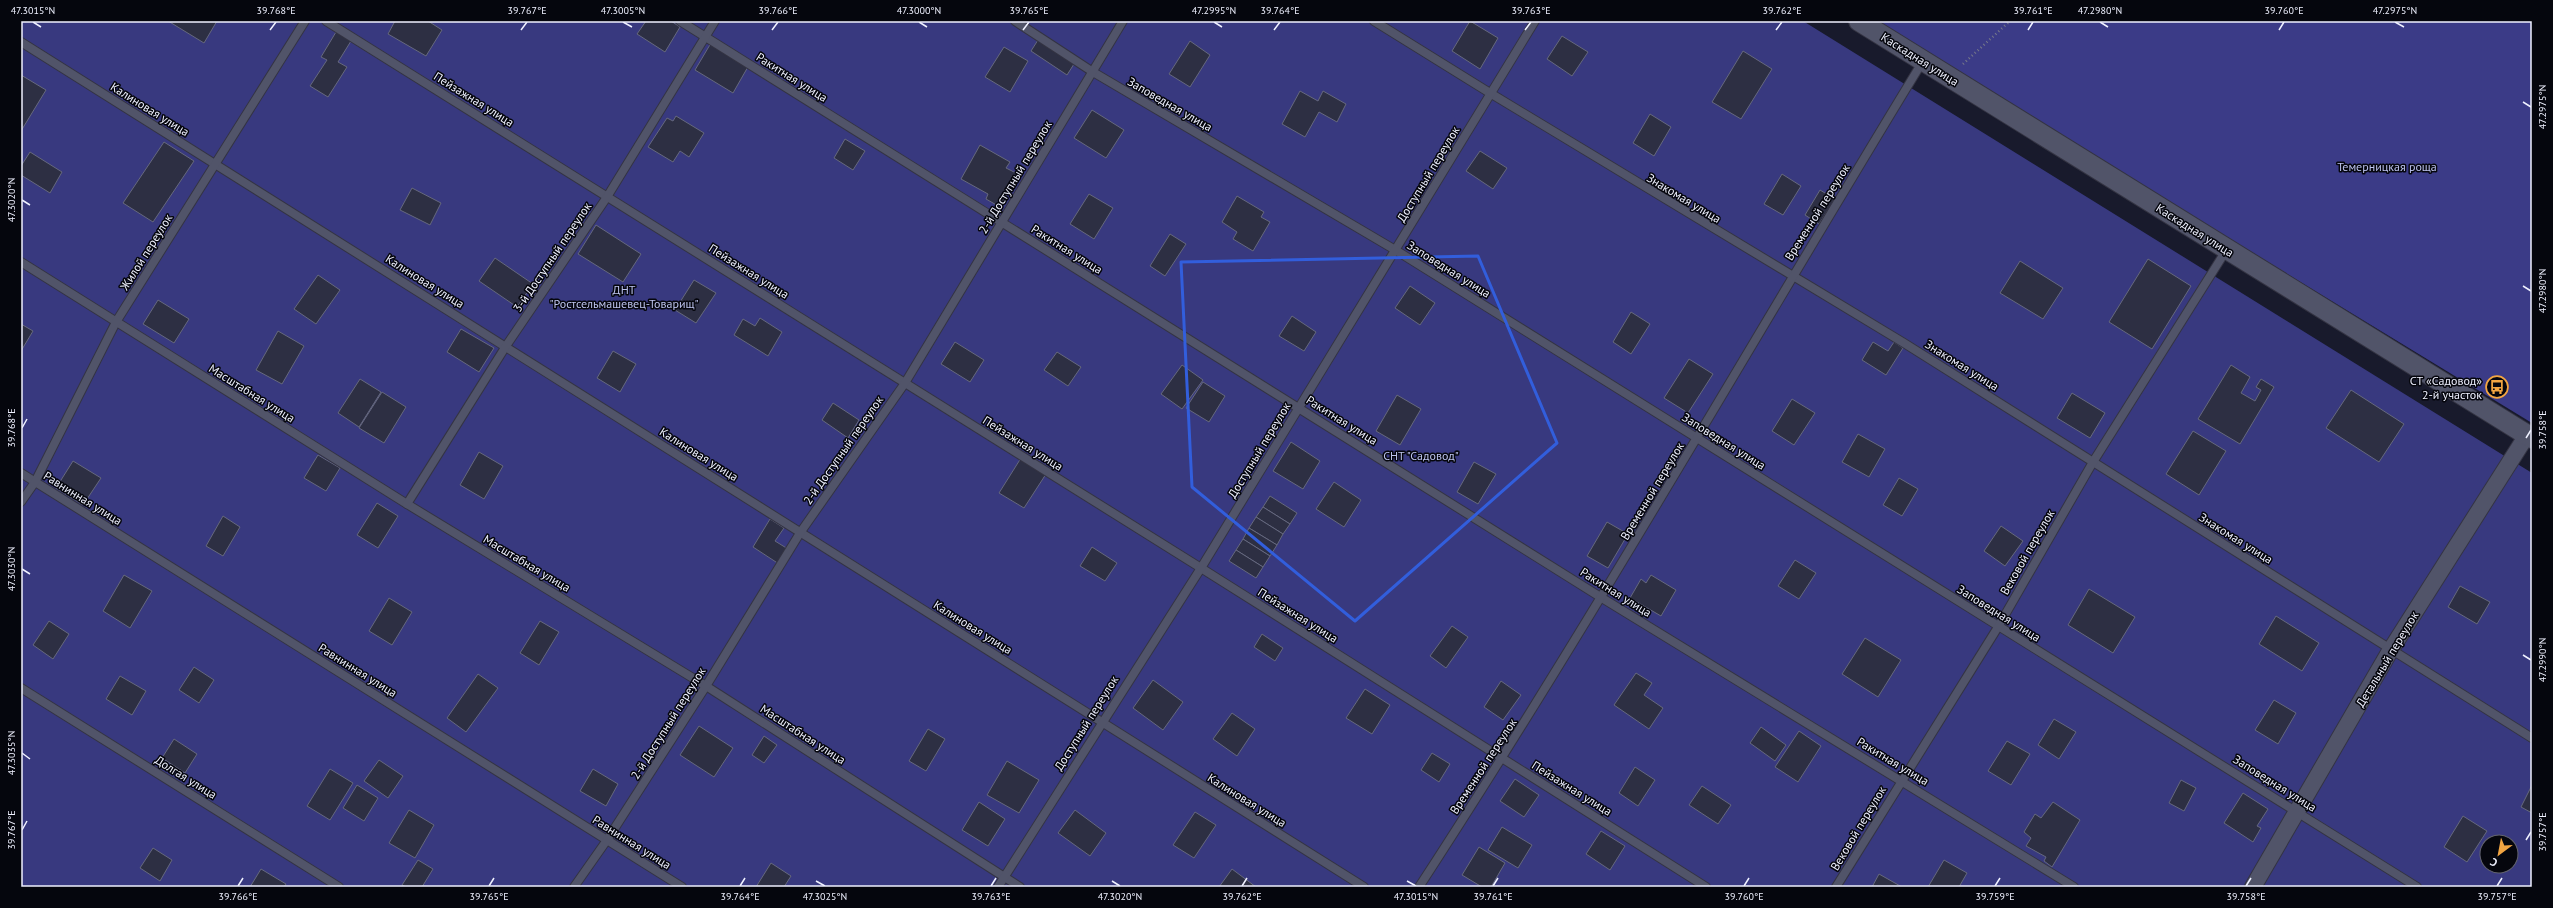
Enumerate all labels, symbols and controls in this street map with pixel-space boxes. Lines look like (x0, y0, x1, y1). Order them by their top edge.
text: 47.3015°N (11, 4, 55, 17)
text: 39.768°E (257, 4, 296, 17)
text: 39.767°E (508, 4, 547, 17)
text: 47.3005°N (601, 4, 645, 17)
text: 39.766°E (759, 4, 798, 17)
text: 47.3000°N (897, 4, 941, 17)
text: 39.765°E (1010, 4, 1049, 17)
text: 47.2995°N (1192, 4, 1236, 17)
text: 39.764°E (1261, 4, 1300, 17)
text: 39.763°E (1512, 4, 1551, 17)
text: 39.762°E (1763, 4, 1802, 17)
text: 39.761°E (2014, 4, 2053, 17)
text: 47.2980°N (2078, 4, 2122, 17)
text: 39.760°E (2265, 4, 2304, 17)
text: 47.2975°N (2373, 4, 2417, 17)
street label: Каскадная улица (1878, 29, 1962, 89)
street label: Ракитная улица (754, 49, 830, 105)
street label: Пейзажная улица (431, 68, 517, 130)
street label: Заповедная улица (1125, 74, 1215, 134)
street label: Калиновая улица (108, 79, 192, 139)
text: 47.2975°N (2536, 85, 2549, 129)
street label: 2-й Доступный переулок (975, 118, 1055, 236)
street label: Доступный переулок (1394, 123, 1463, 225)
park label: Темерницкая роща (2337, 159, 2437, 174)
street label: Временной переулок (1781, 161, 1853, 263)
street label: Знакомая улица (1644, 170, 1724, 226)
text: 47.3020°N (5, 178, 18, 222)
street label: 3-й Доступный переулок (510, 199, 594, 315)
street label: Каскадная улица (2153, 200, 2237, 260)
street label: Жилой переулок (116, 211, 176, 294)
street label: Ракитная улица (1029, 221, 1105, 277)
street label: Заповедная улица (1405, 237, 1493, 301)
street label: Пейзажная улица (706, 240, 792, 302)
street label: Калиновая улица (383, 251, 467, 311)
text: 47.2980°N (2536, 269, 2549, 313)
park label: ДНТ "Ростсельмашевец-Товарищ" (549, 282, 699, 311)
street label: Знакомая улица (1922, 336, 2002, 394)
street label: Масштабная улица (206, 360, 298, 426)
place label: СТ «Садовод» 2-й участок (2410, 373, 2482, 402)
bus stop icon: СТ «Садовод» 2-й участок (2484, 374, 2510, 400)
street label: Ракитная улица (1304, 392, 1380, 448)
street label: 2-й Доступный переулок (800, 393, 886, 507)
street label: Доступный переулок (1225, 399, 1294, 501)
text: 39.768°E (5, 409, 18, 448)
street label: Заповедная улица (1680, 409, 1768, 473)
text: 39.758°E (2536, 411, 2549, 450)
street label: Пейзажная улица (980, 412, 1066, 474)
street label: Калиновая улица (657, 424, 741, 484)
street label: Временной переулок (1617, 439, 1687, 542)
park label: СНТ "Садовод" (1383, 448, 1459, 463)
street label: Равнинная улица (41, 468, 125, 528)
street label: Вековой переулок (1997, 507, 2058, 597)
street label: Знакомая улица (2196, 509, 2276, 567)
street label: Масштабная улица (481, 531, 573, 595)
text: 47.3030°N (5, 547, 18, 591)
street label: Ракитная улица (1578, 564, 1654, 620)
street label: Заповедная улица (1955, 581, 2043, 645)
street label: Пейзажная улица (1255, 584, 1341, 646)
street label: Калиновая улица (931, 597, 1015, 657)
street label: Детальный переулок (2353, 608, 2422, 710)
text: 47.2990°N (2536, 638, 2549, 682)
street label: Равнинная улица (316, 640, 400, 700)
street label: 2-й Доступный переулок (627, 664, 709, 782)
street label: Доступный переулок (1051, 673, 1121, 773)
street label: Масштабная улица (758, 701, 849, 767)
street label: Временной переулок (1446, 715, 1520, 817)
text: 47.3035°N (5, 731, 18, 775)
street label: Ракитная улица (1854, 734, 1932, 788)
street label: Заповедная улица (2231, 751, 2319, 815)
street label: Долгая улица (152, 752, 220, 802)
street label: Пейзажная улица (1529, 757, 1615, 819)
street label: Калиновая улица (1205, 770, 1289, 830)
street label: Вековой переулок (1827, 783, 1889, 873)
text: 39.767°E (5, 811, 18, 850)
street label: Равнинная улица (590, 812, 674, 872)
text: 39.757°E (2536, 813, 2549, 852)
north arrow (2479, 834, 2519, 874)
text: С (2487, 855, 2500, 870)
text: 39.766°E (219, 890, 258, 903)
text: 39.765°E (470, 890, 509, 903)
text: 39.764°E (721, 890, 760, 903)
text: 47.3025°N (803, 890, 847, 903)
text: 39.763°E (972, 890, 1011, 903)
text: 47.3020°N (1098, 890, 1142, 903)
text: 39.762°E (1223, 890, 1262, 903)
text: 47.3015°N (1394, 890, 1438, 903)
text: 39.761°E (1474, 890, 1513, 903)
text: 39.760°E (1725, 890, 1764, 903)
text: 39.759°E (1976, 890, 2015, 903)
text: 39.758°E (2227, 890, 2266, 903)
text: 39.757°E (2478, 890, 2517, 903)

